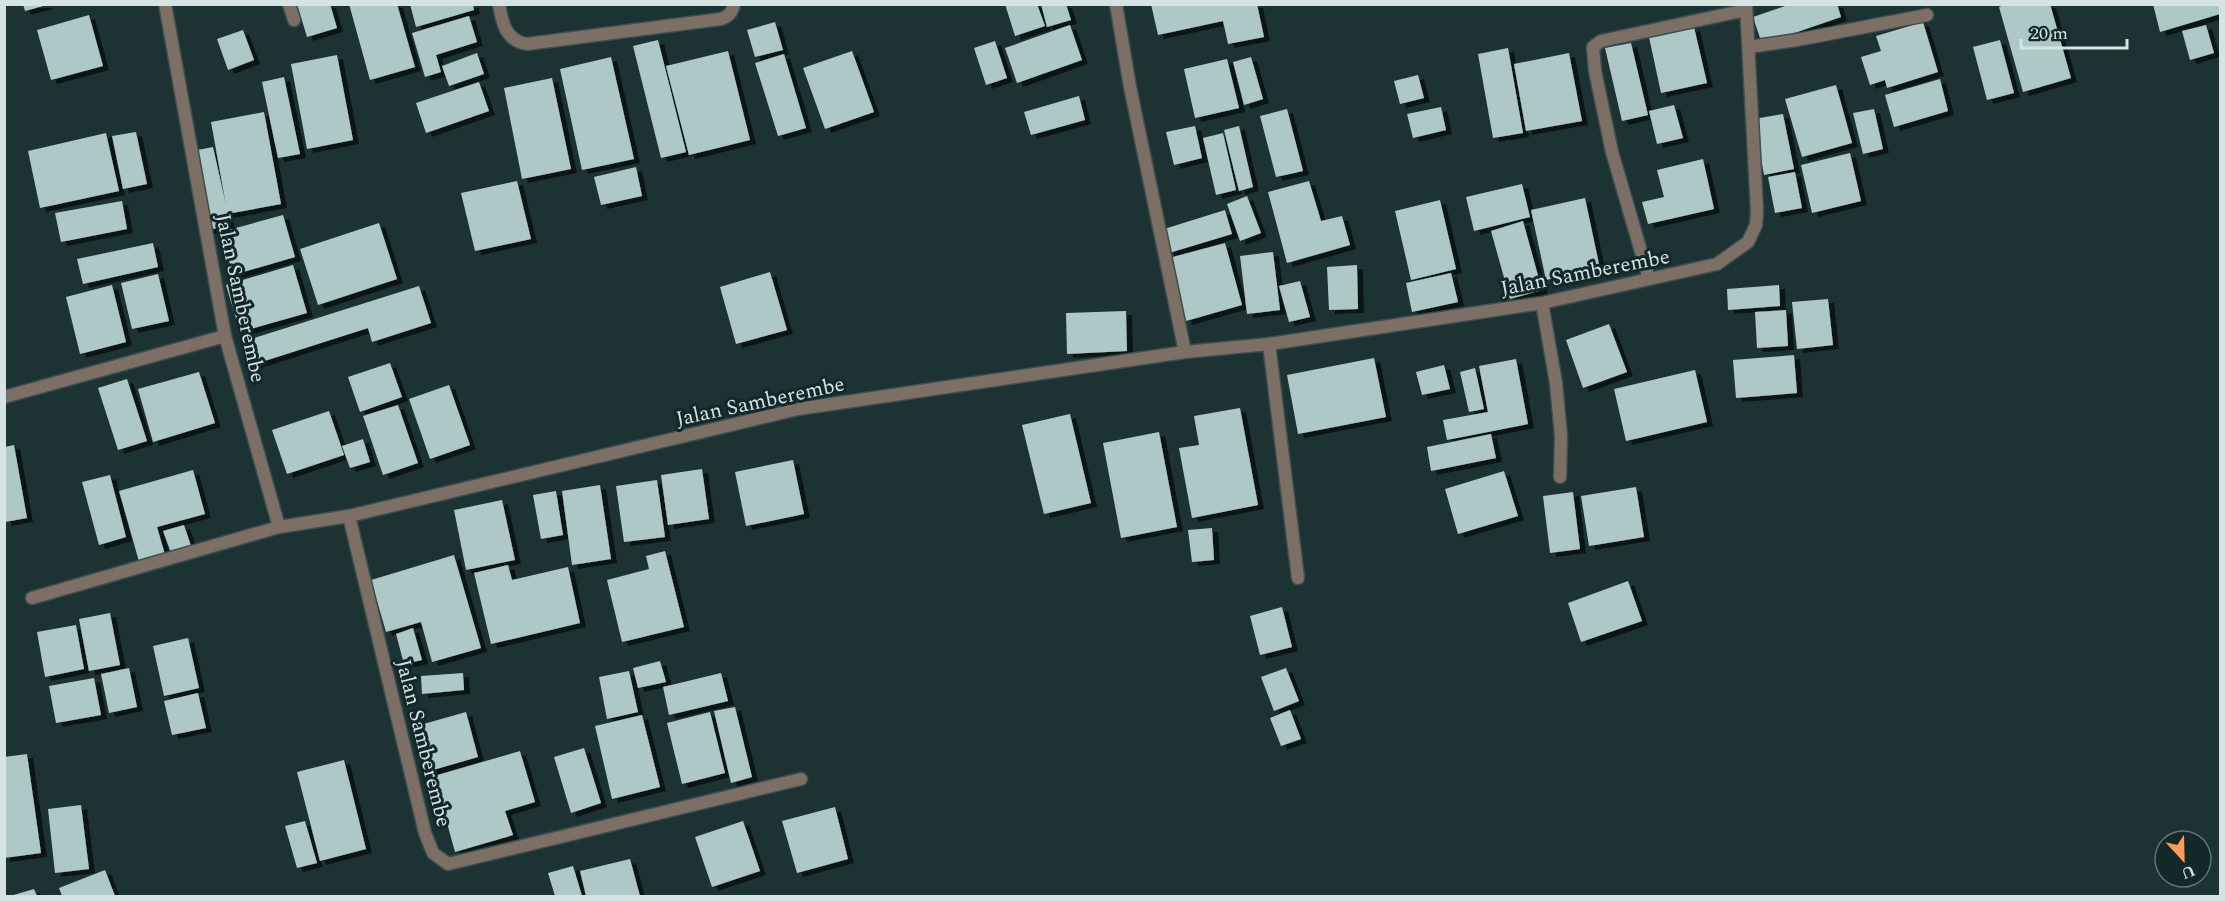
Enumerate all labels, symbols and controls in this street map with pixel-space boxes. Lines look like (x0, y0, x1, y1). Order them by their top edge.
scale bar (2021, 12, 2128, 50)
text: 20 m (2030, 20, 2068, 47)
street label: Jalan Samberembe (207, 211, 274, 386)
street label: Jalan Samberembe (1498, 241, 1673, 305)
street label: Jalan Samberembe (673, 368, 848, 435)
street label: Jalan Samberembe (387, 656, 459, 830)
north arrow (2153, 829, 2213, 889)
text: U (2178, 858, 2199, 886)

